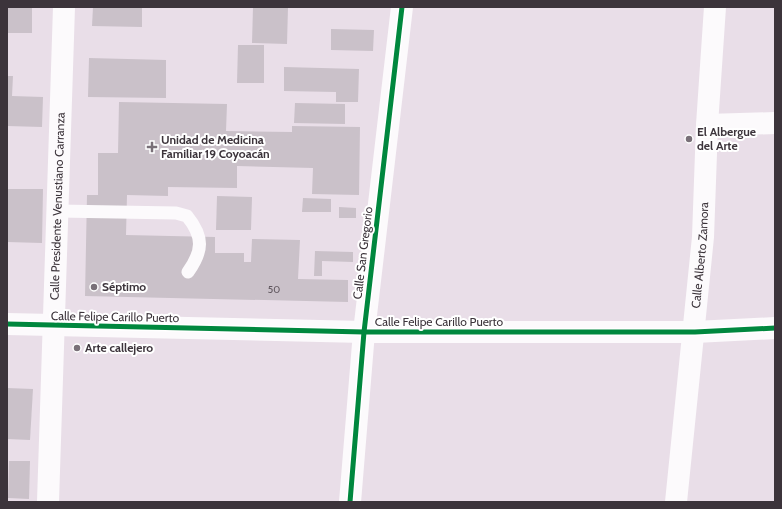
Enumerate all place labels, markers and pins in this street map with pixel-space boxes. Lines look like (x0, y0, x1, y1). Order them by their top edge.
place label: El Albergue del Arte (697, 124, 756, 153)
place label: Unidad de Medicina Familiar 19 Coyoacán (161, 132, 270, 161)
marker: El Albergue del Arte (684, 134, 694, 144)
marker: Unidad de Medicina Familiar 19 Coyoacán (146, 141, 158, 153)
place label: Séptimo (102, 279, 146, 294)
marker: Séptimo (89, 282, 99, 292)
place label: Arte callejero (85, 340, 153, 355)
marker: Arte callejero (72, 343, 82, 353)

